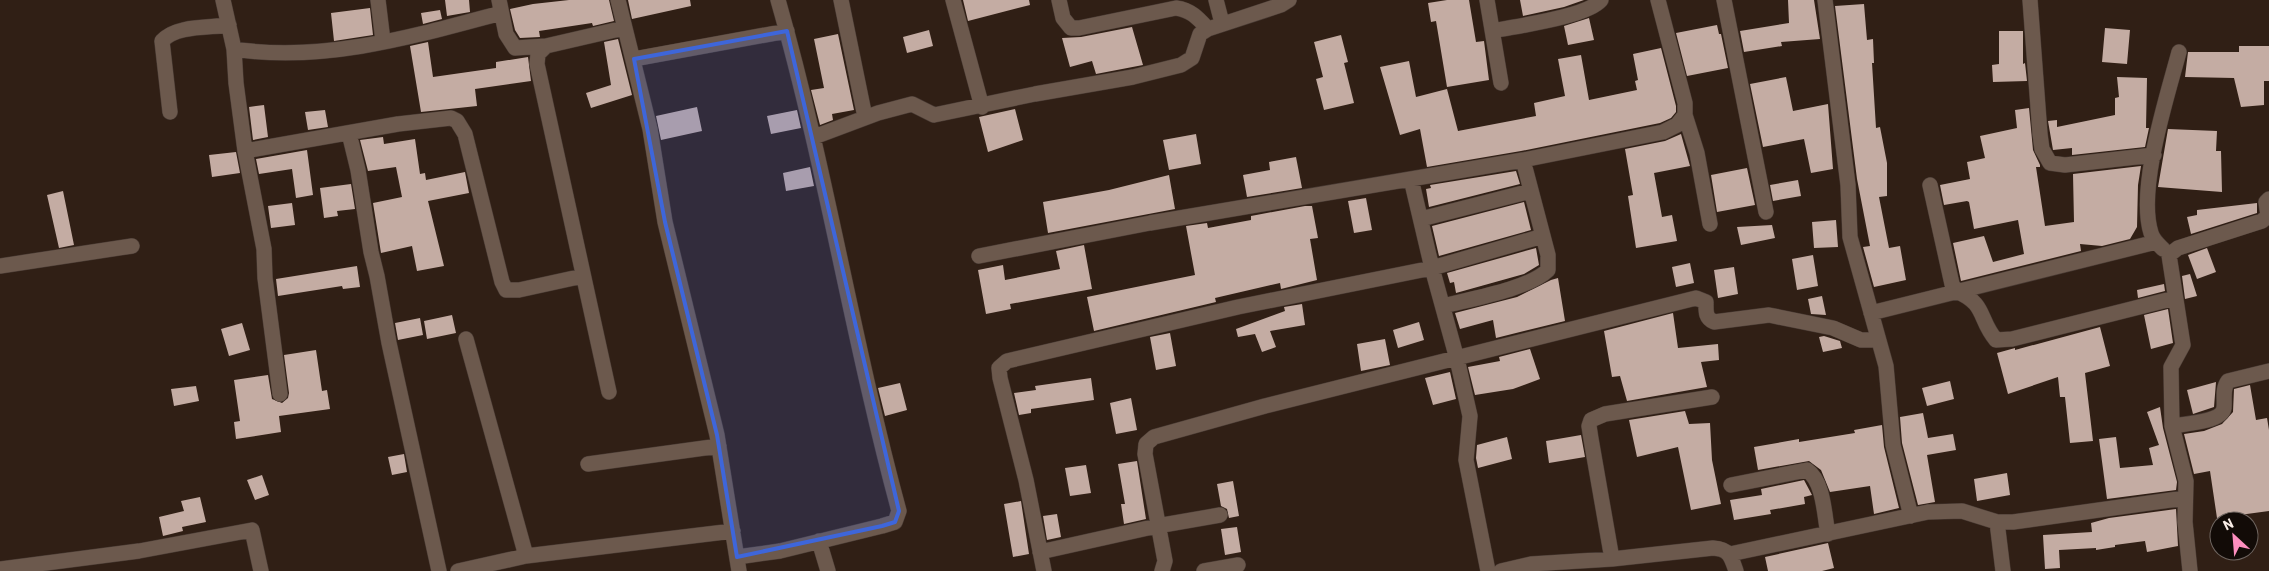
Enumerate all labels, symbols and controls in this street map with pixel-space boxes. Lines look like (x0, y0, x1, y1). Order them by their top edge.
north arrow (2209, 511, 2259, 561)
text: N (2220, 514, 2236, 534)

